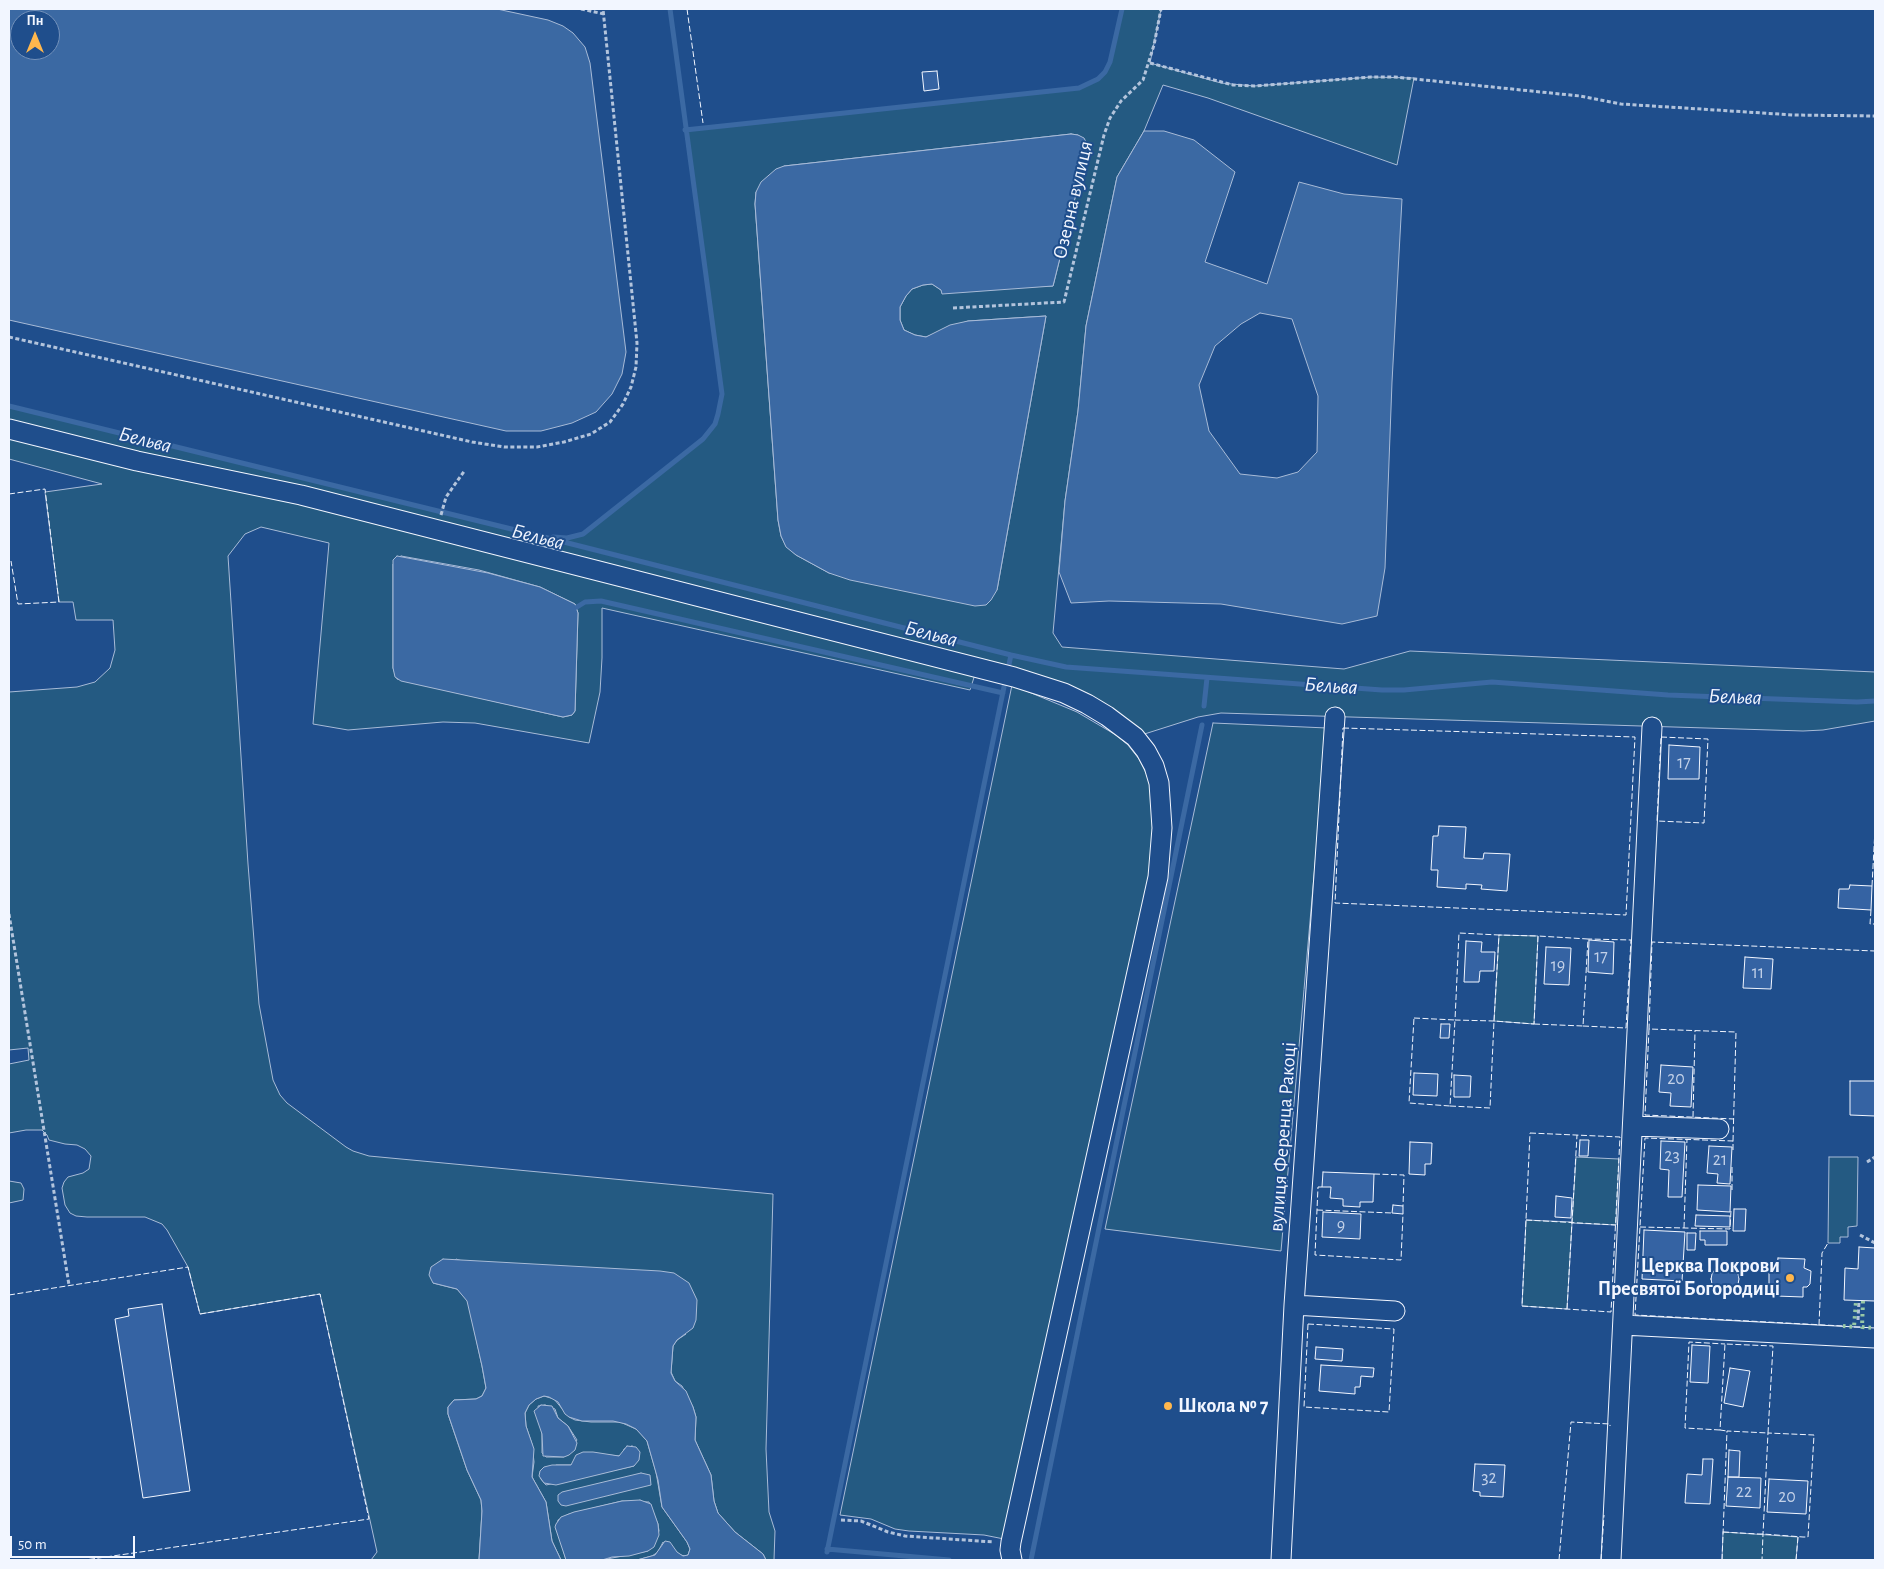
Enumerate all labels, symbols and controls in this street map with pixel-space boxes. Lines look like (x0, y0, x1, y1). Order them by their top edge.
north arrow (10, 10, 60, 60)
text: Пн (26, 14, 44, 28)
street label: Озерна вулиця (1048, 139, 1098, 261)
water label: Бельва (116, 421, 174, 459)
water label: Бельва (509, 518, 567, 556)
water label: Бельва (902, 615, 960, 653)
water label: Бельва (1303, 672, 1359, 700)
water label: Бельва (1708, 683, 1762, 711)
house number: 17 (1677, 752, 1691, 774)
house number: 17 (1594, 946, 1608, 968)
house number: 19 (1551, 955, 1565, 977)
house number: 11 (1752, 962, 1764, 984)
street label: вулиця Ференца Ракоці (1264, 1041, 1302, 1233)
house number: 20 (1667, 1068, 1685, 1090)
house number: 23 (1664, 1145, 1680, 1167)
house number: 21 (1713, 1149, 1727, 1171)
house number: 9 (1337, 1215, 1345, 1237)
place label: Церква Покрови Пресвятої Богородиці (1598, 1254, 1780, 1301)
marker: Церква Покрови Пресвятої Богородиці (1784, 1272, 1796, 1284)
place label: Школа № 7 (1178, 1394, 1268, 1418)
marker: Школа № 7 (1162, 1400, 1174, 1412)
house number: 32 (1481, 1467, 1497, 1489)
house number: 22 (1736, 1481, 1752, 1503)
house number: 20 (1778, 1486, 1796, 1508)
scale bar (12, 1526, 138, 1558)
text: 50 m (18, 1537, 47, 1552)

